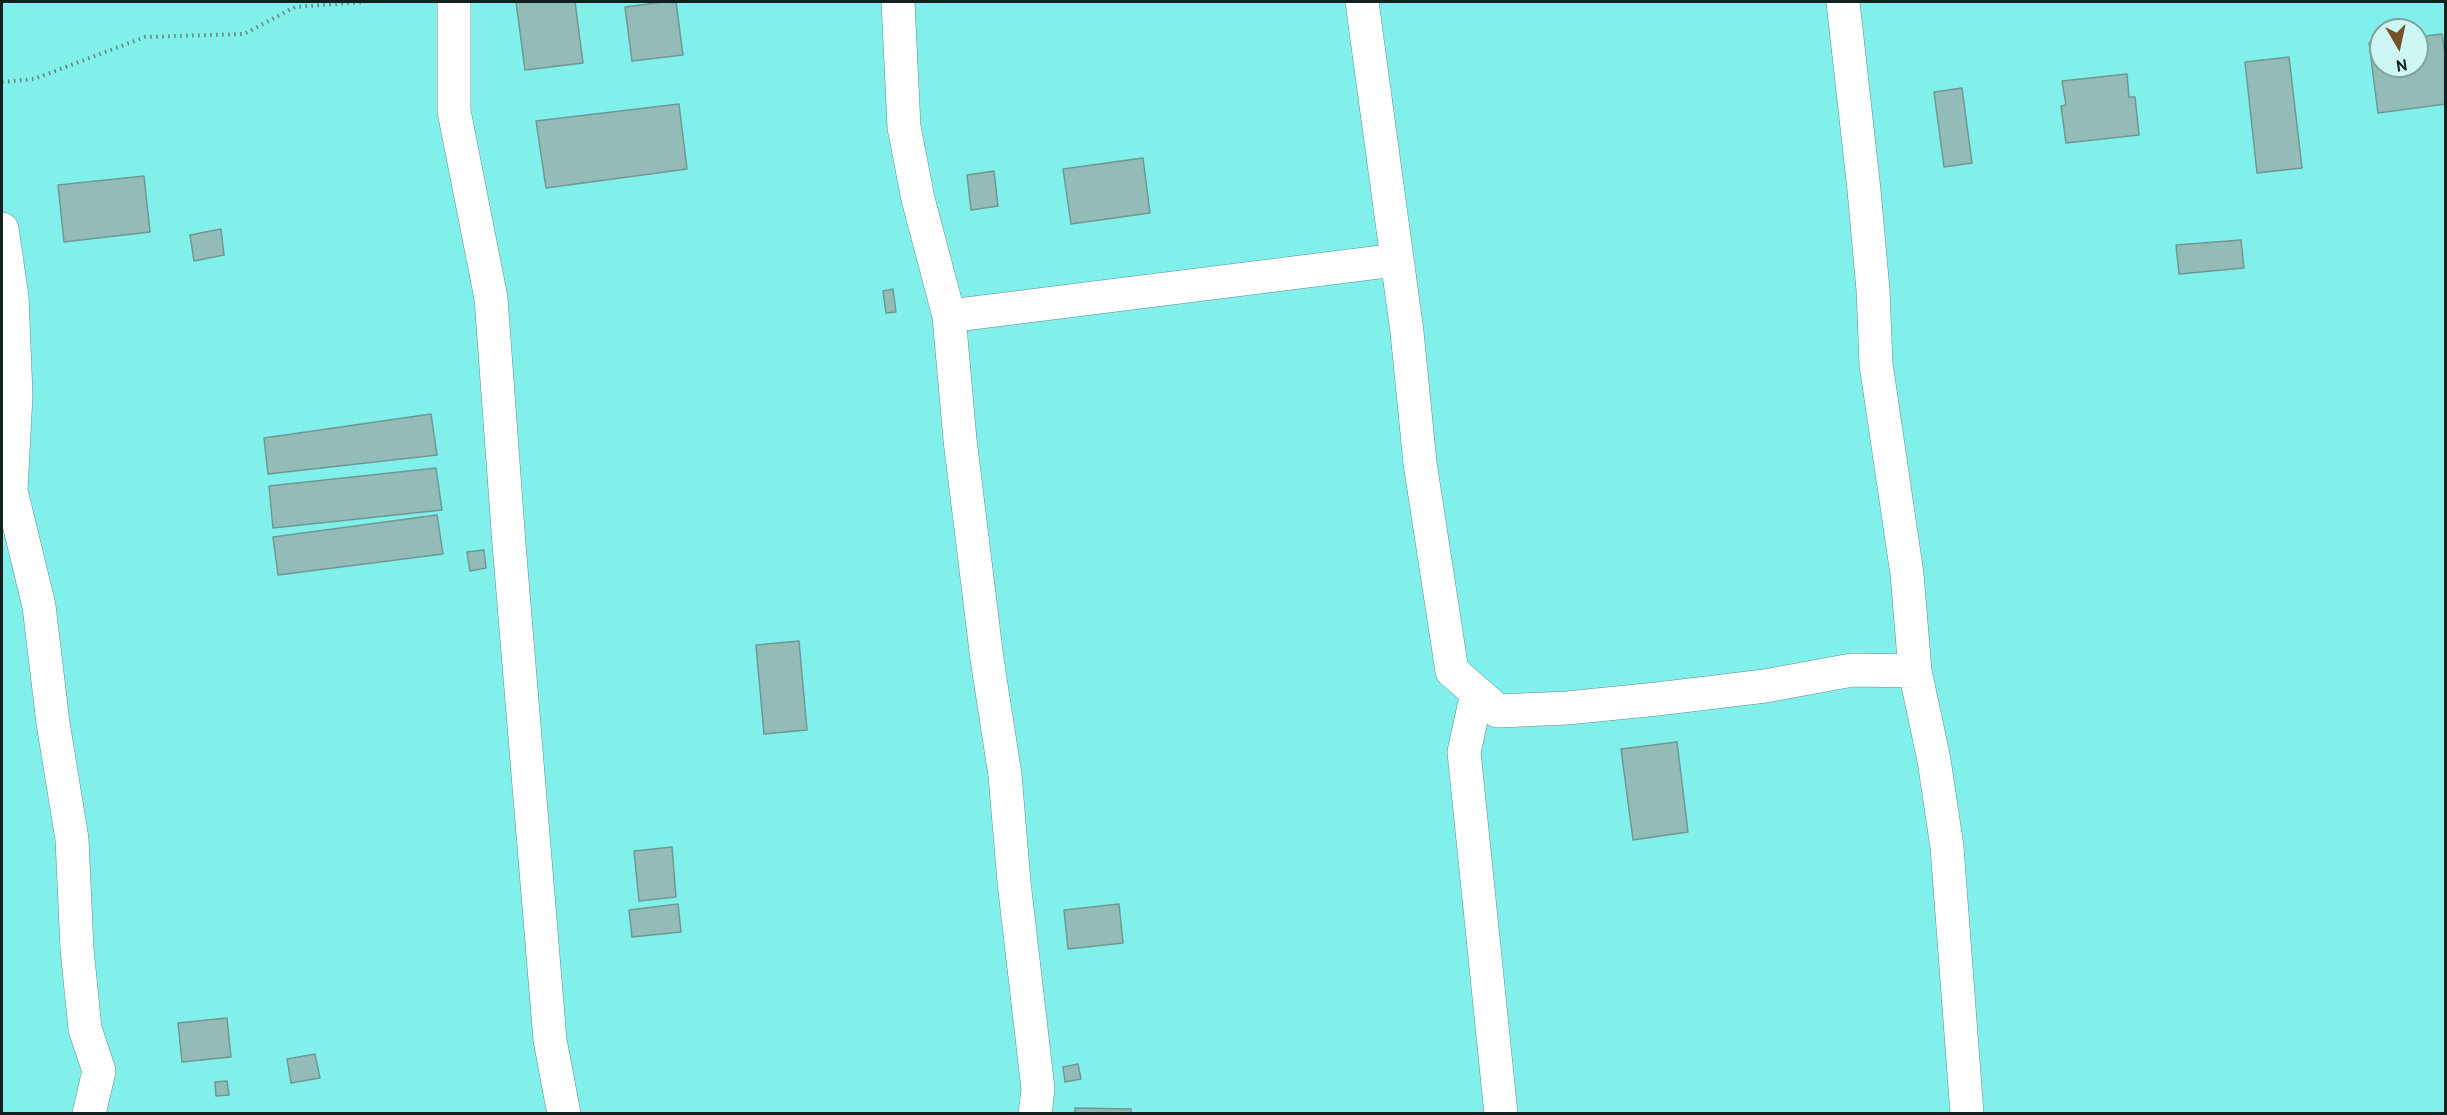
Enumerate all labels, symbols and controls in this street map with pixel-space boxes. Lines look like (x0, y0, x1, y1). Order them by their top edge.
north arrow (2369, 18, 2429, 78)
text: N (2394, 53, 2409, 75)

